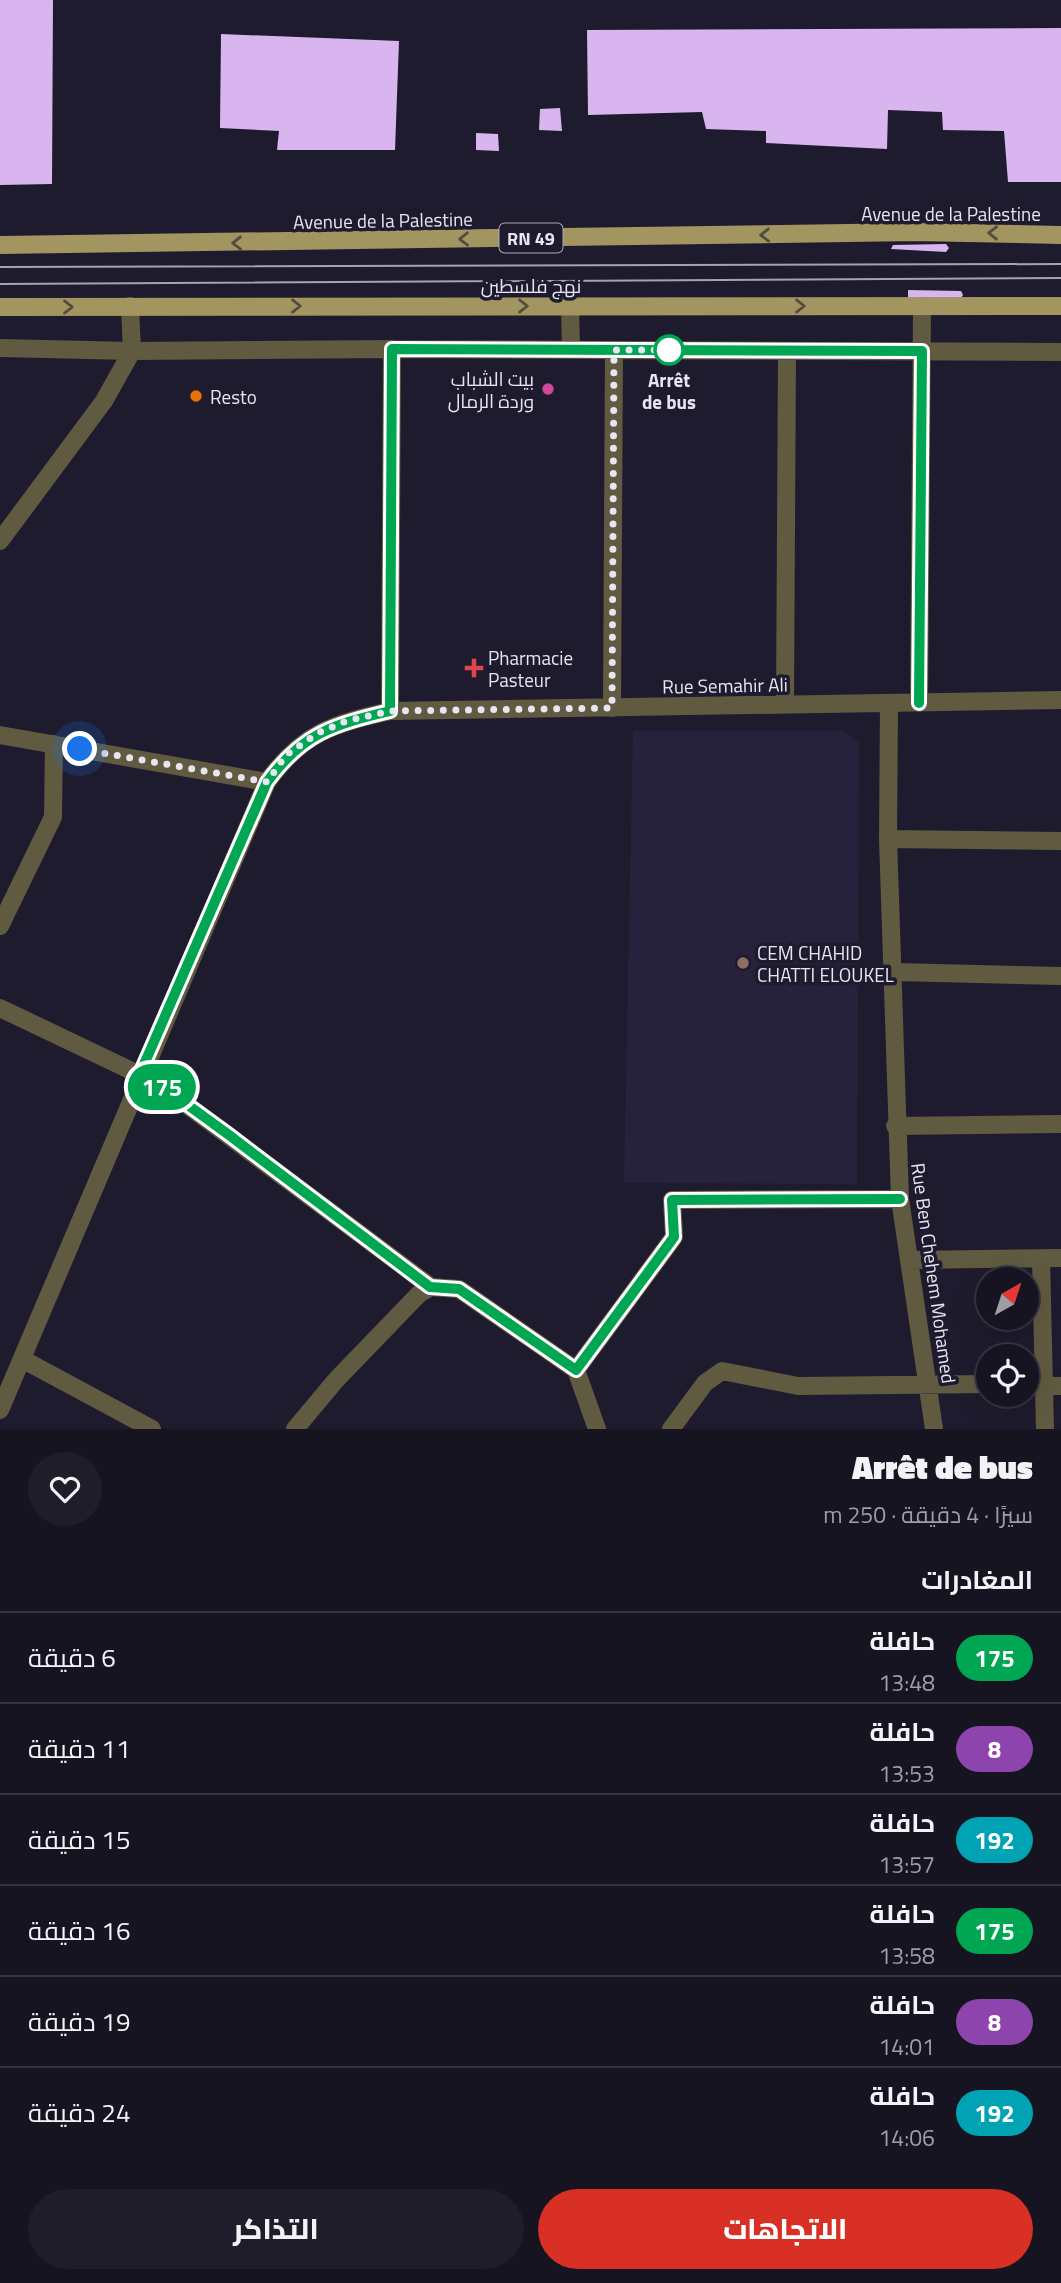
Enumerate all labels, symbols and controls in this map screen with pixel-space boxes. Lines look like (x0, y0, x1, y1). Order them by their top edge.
street label: Avenue de la Palestine (861, 199, 1041, 228)
street label: Avenue de la Palestine (293, 204, 473, 236)
road number: RN 49 (500, 224, 562, 252)
one-way arrow (987, 226, 998, 241)
one-way arrow (760, 227, 770, 243)
one-way arrow (459, 232, 470, 247)
one-way arrow (231, 235, 242, 250)
street label: نهج فلسطين (481, 271, 581, 300)
one-way arrow (291, 298, 301, 314)
one-way arrow (518, 298, 529, 314)
one-way arrow (795, 298, 805, 314)
one-way arrow (63, 299, 74, 315)
marker: Arrêt de bus (654, 335, 684, 365)
place label: بيت الشباب وردة الرمال (448, 364, 534, 415)
place label: Arrêt de bus (642, 365, 696, 416)
marker: بيت الشباب وردة الرمال (540, 381, 556, 397)
place label: Resto (210, 382, 257, 411)
marker: Resto (188, 388, 204, 404)
place label: Pharmacie Pasteur (488, 643, 573, 694)
marker: Pharmacie Pasteur (466, 660, 482, 676)
street label: Rue Semahir Ali (662, 669, 788, 701)
your location (62, 731, 97, 766)
place label: CEM CHAHID CHATTI ELOUKEL (757, 938, 894, 989)
marker: CEM CHAHID CHATTI ELOUKEL (735, 955, 751, 971)
line badge: 175 (122, 1064, 202, 1110)
text: 175 (142, 1069, 182, 1105)
street label: Rue Ben Chehem Mohamed (904, 1161, 964, 1385)
north arrow (976, 1267, 1040, 1330)
map controls (976, 1267, 1039, 1407)
button: locate (976, 1344, 1039, 1407)
text: Arrêt de bus (852, 1442, 1033, 1492)
button: heart (28, 1452, 102, 1526)
text: سيرًا · 4 دقيقة · 250 m (823, 1497, 1033, 1532)
text: المغادرات (921, 1560, 1033, 1599)
text: حافلة (870, 1621, 935, 1660)
text: 6 دقيقة (28, 1638, 116, 1677)
text: 175 (974, 1640, 1015, 1676)
text: 13:48 (878, 1665, 935, 1700)
text: حافلة (870, 1712, 935, 1751)
text: 11 دقيقة (28, 1729, 130, 1768)
text: 8 (988, 1731, 1001, 1767)
text: 13:53 (878, 1756, 935, 1791)
text: حافلة (870, 1803, 935, 1842)
text: 15 دقيقة (28, 1820, 130, 1859)
text: 192 (974, 1822, 1015, 1858)
text: 13:57 (878, 1847, 935, 1882)
text: حافلة (870, 1894, 935, 1933)
text: 16 دقيقة (28, 1911, 130, 1950)
text: 175 (974, 1913, 1015, 1949)
text: 13:58 (878, 1938, 935, 1973)
text: حافلة (870, 1985, 935, 2024)
text: 19 دقيقة (28, 2002, 130, 2041)
text: 8 (988, 2004, 1001, 2040)
text: 14:01 (878, 2029, 935, 2064)
text: حافلة (870, 2076, 935, 2115)
text: 24 دقيقة (28, 2093, 130, 2132)
text: 192 (974, 2095, 1015, 2131)
text: 14:06 (878, 2120, 935, 2155)
button: التذاكر (28, 2189, 524, 2269)
button: الاتجاهات (538, 2189, 1033, 2269)

